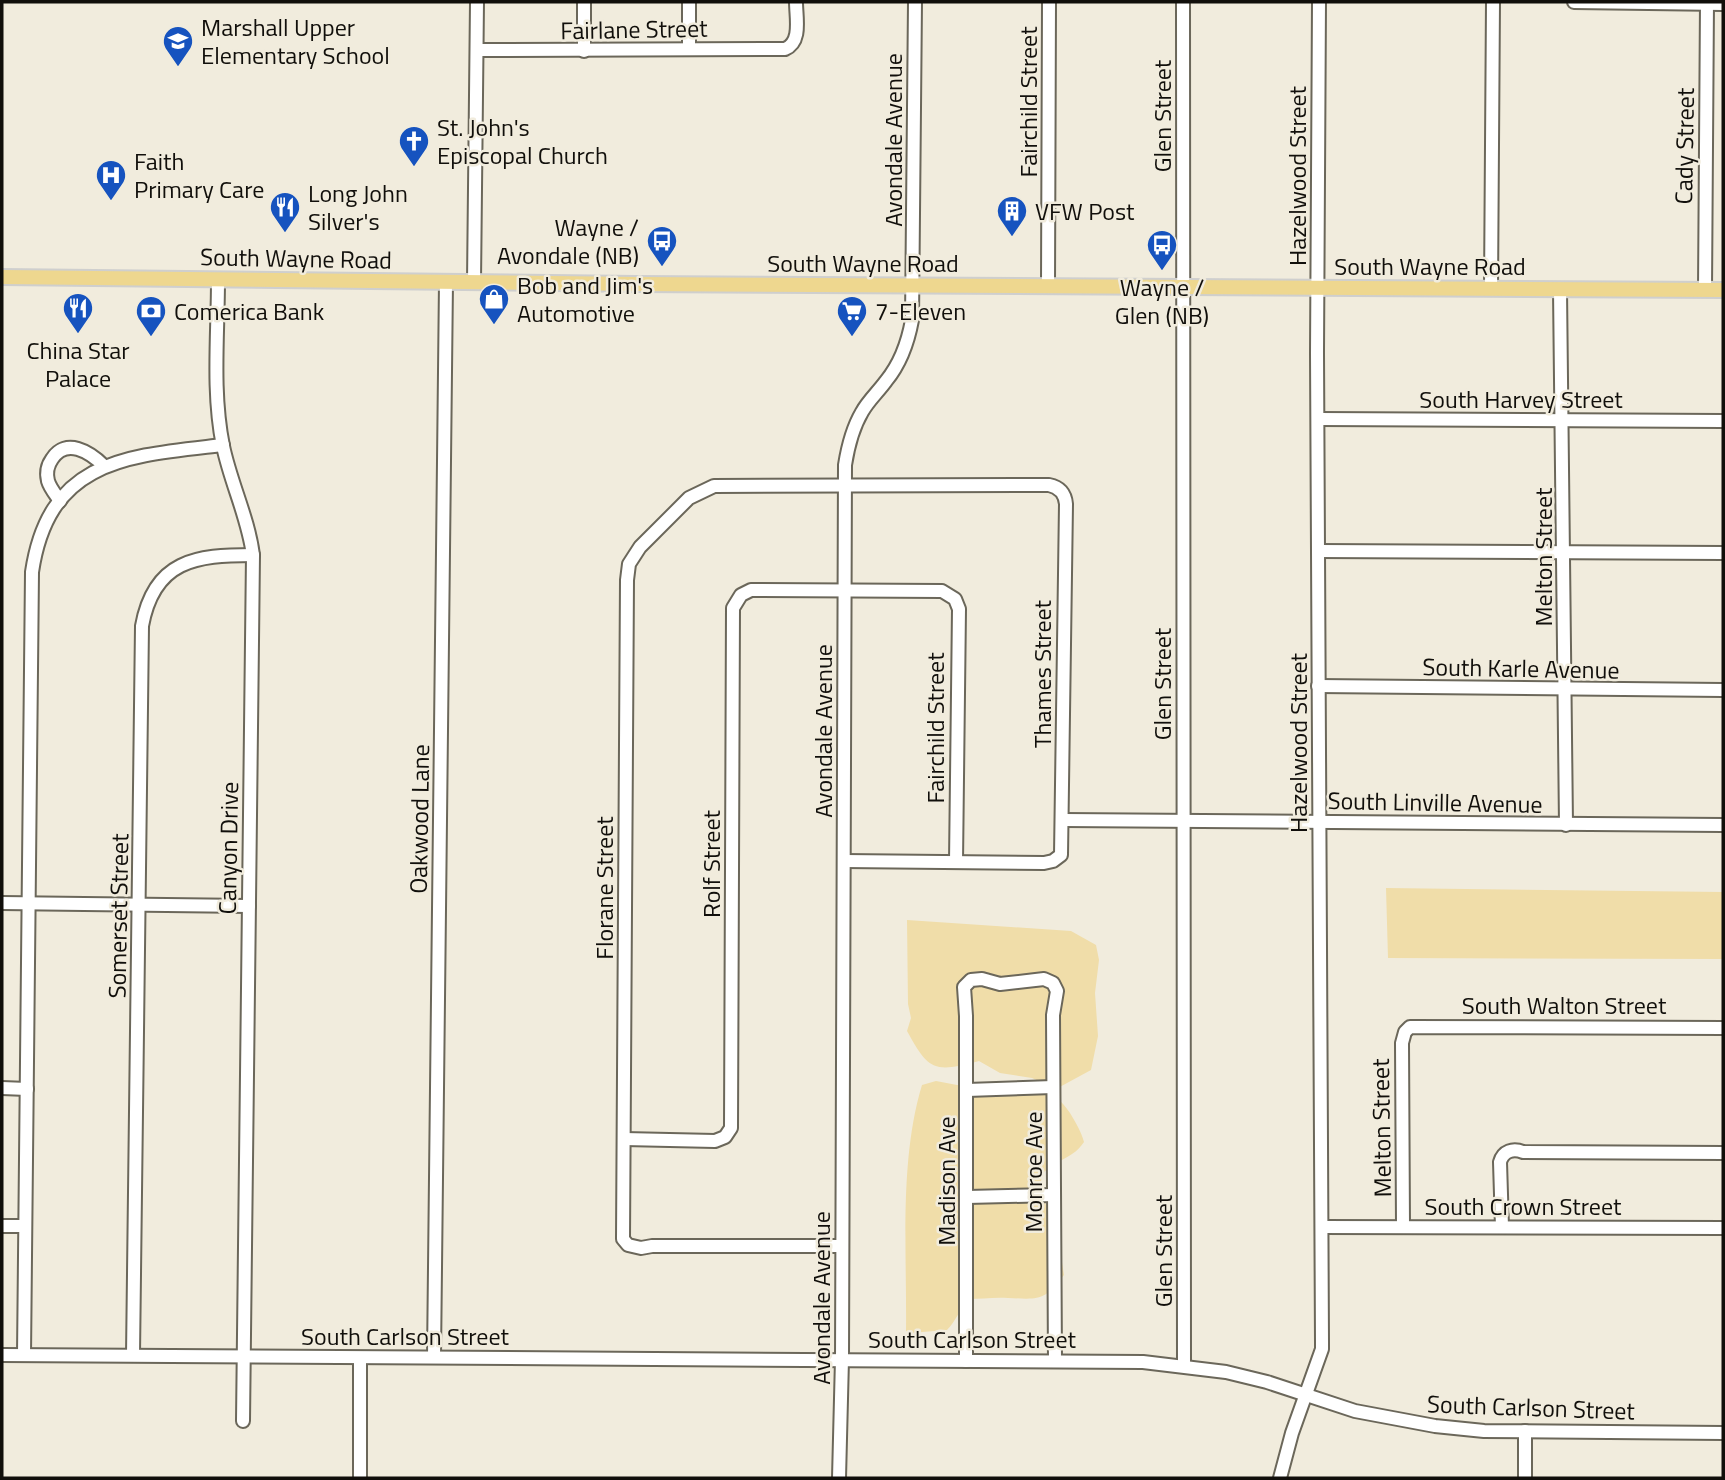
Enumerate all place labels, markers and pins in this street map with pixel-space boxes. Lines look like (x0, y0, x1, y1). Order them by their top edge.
place label: Marshall Upper Elementary School (201, 9, 390, 73)
school or university icon: Marshall Upper Elementary School (161, 24, 195, 68)
place label: St. John's Episcopal Church (437, 109, 608, 173)
church icon: St. John's Episcopal Church (397, 124, 431, 168)
place label: Faith Primary Care (134, 143, 264, 207)
hospital icon: Faith Primary Care (94, 158, 128, 202)
place label: Long John Silver's (308, 175, 408, 239)
restaurant icon: Long John Silver's (268, 190, 302, 234)
place label: VFW Post (1035, 193, 1135, 229)
building icon: VFW Post (995, 194, 1029, 238)
place label: Wayne / Avondale (NB) (497, 209, 639, 273)
bus stop icon: Wayne / Avondale (NB) (645, 224, 679, 268)
bus stop icon: Wayne / Glen (NB) (1145, 228, 1179, 272)
place label: Bob and Jim's Automotive (517, 267, 653, 331)
place label: Wayne / Glen (NB) (1115, 269, 1209, 333)
shop icon: Bob and Jim's Automotive (477, 282, 511, 326)
restaurant icon: China Star Palace (61, 291, 95, 335)
place label: Comerica Bank (174, 293, 325, 329)
place label: 7-Eleven (875, 293, 966, 329)
bank icon: Comerica Bank (134, 294, 168, 338)
supermarket icon: 7-Eleven (835, 294, 869, 338)
place label: China Star Palace (27, 332, 129, 396)

